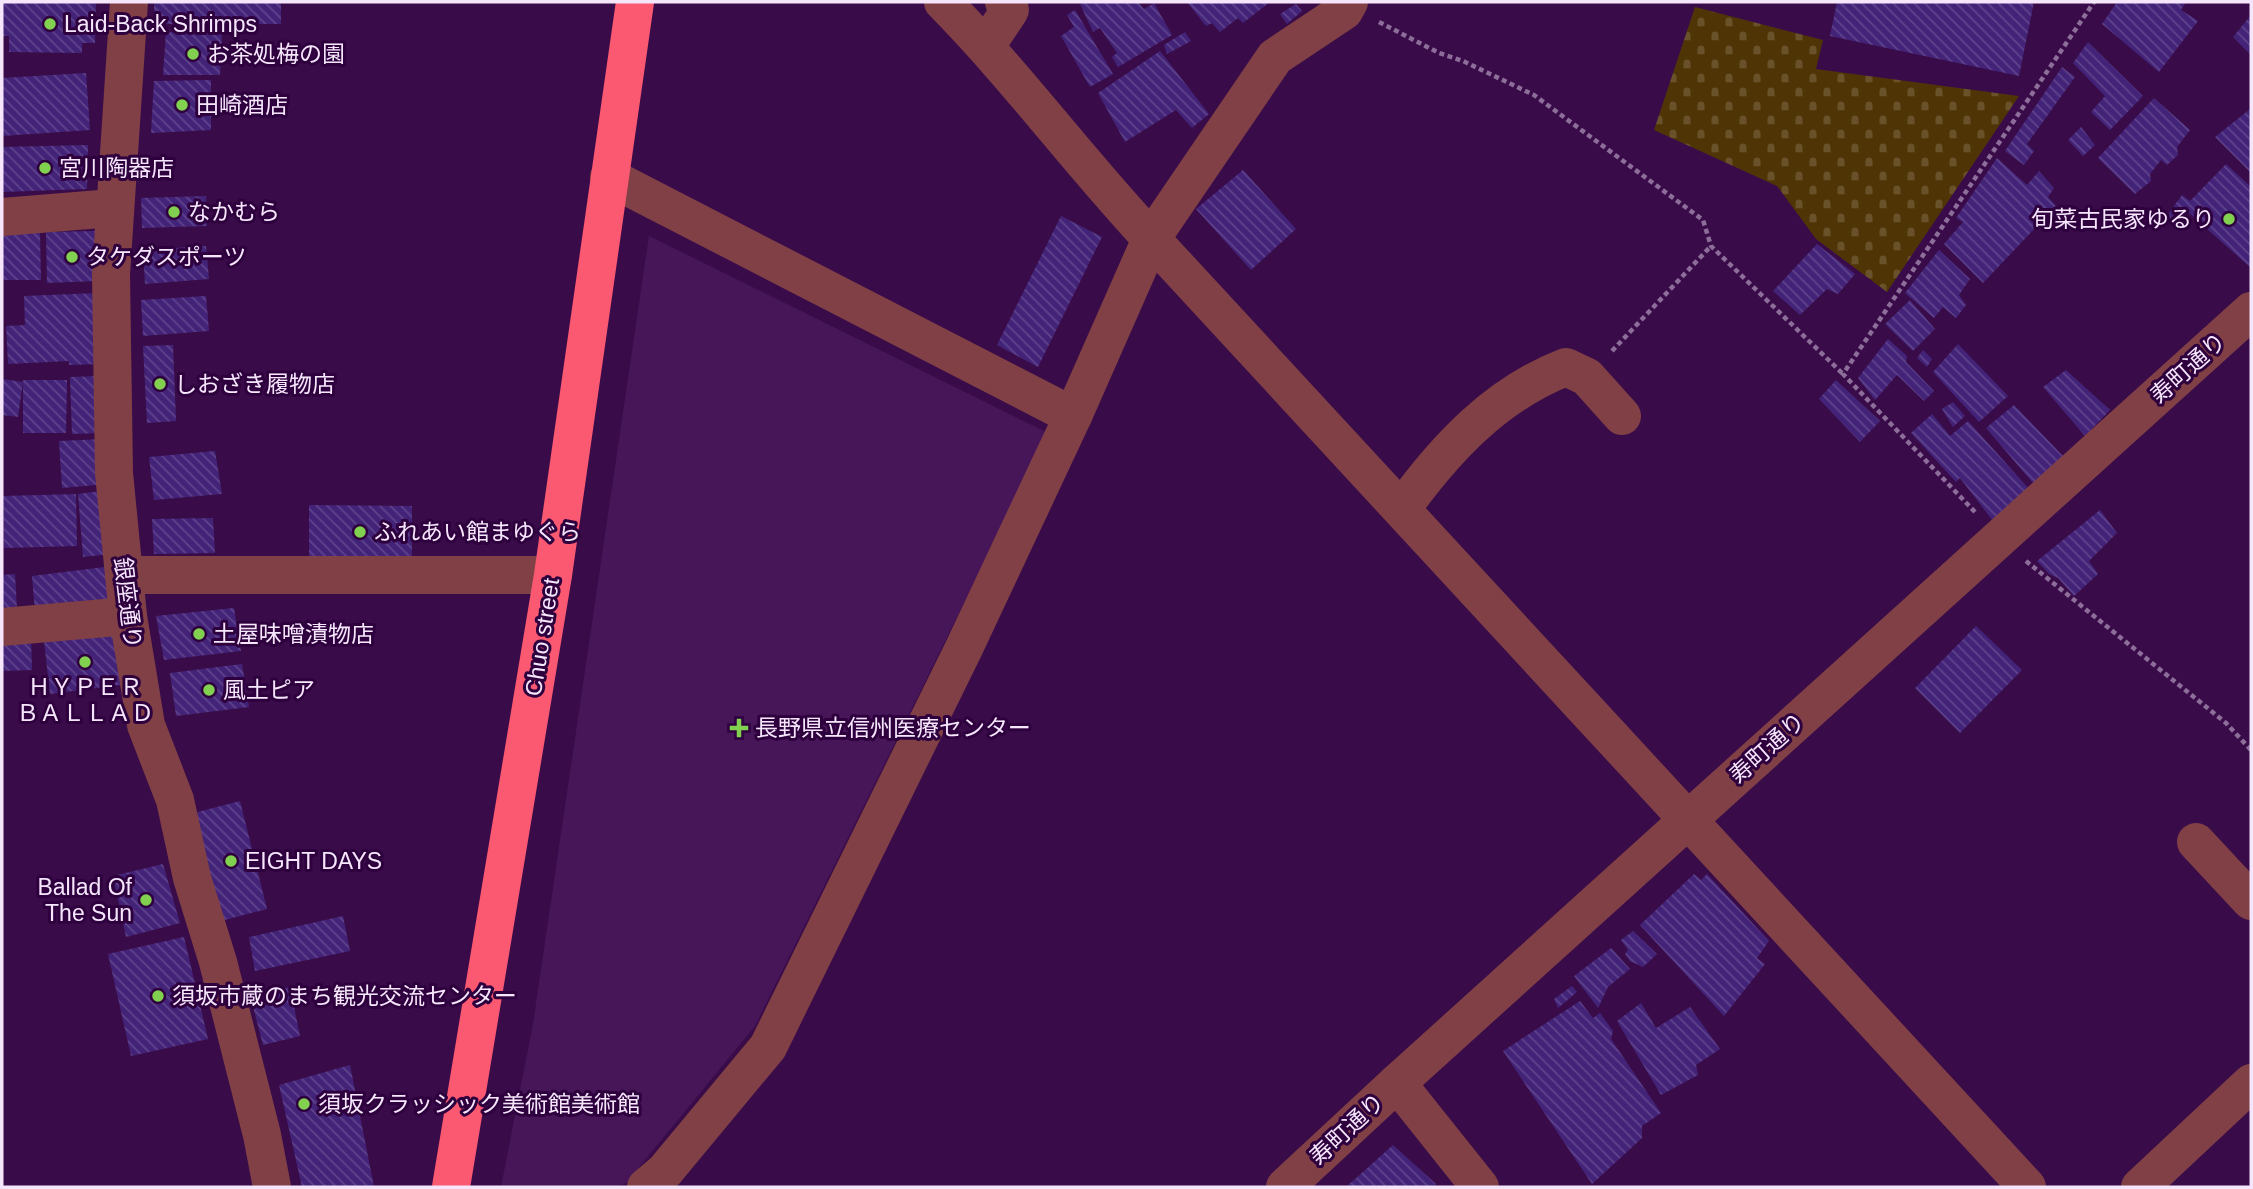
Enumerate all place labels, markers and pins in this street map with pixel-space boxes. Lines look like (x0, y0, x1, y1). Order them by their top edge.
place label: Laid-Back Shrimps (64, 11, 257, 37)
marker: Laid-Back Shrimps (42, 16, 58, 32)
place label: お茶処梅の園 (207, 41, 345, 67)
marker: お茶処梅の園 (185, 46, 201, 62)
place label: 田崎酒店 (196, 92, 288, 118)
marker: 田崎酒店 (174, 97, 190, 113)
place label: 宮川陶器店 (59, 155, 174, 181)
marker: 宮川陶器店 (37, 160, 53, 176)
place label: なかむら (188, 199, 280, 225)
marker: なかむら (166, 204, 182, 220)
place label: 旬菜古民家ゆるり (2031, 206, 2215, 232)
marker: 旬菜古民家ゆるり (2221, 211, 2237, 227)
place label: タケダスポーツ (86, 244, 247, 270)
marker: タケダスポーツ (64, 249, 80, 265)
place label: しおざき履物店 (174, 371, 335, 397)
marker: しおざき履物店 (152, 376, 168, 392)
place label: ふれあい館まゆぐら (374, 519, 581, 545)
marker: ふれあい館まゆぐら (352, 524, 368, 540)
place label: 土屋味噌漬物店 (213, 621, 374, 647)
marker: 土屋味噌漬物店 (191, 626, 207, 642)
marker: ＨＹＰＥＲ ＢＡＬＬＡＤ (77, 654, 93, 670)
place label: ＨＹＰＥＲ ＢＡＬＬＡＤ (16, 674, 154, 726)
place label: 風土ピア (223, 677, 315, 703)
marker: 風土ピア (201, 682, 217, 698)
place label: 長野県立信州医療センター (755, 715, 1031, 741)
marker: 長野県立信州医療センター (729, 718, 749, 738)
place label: EIGHT DAYS (245, 848, 382, 874)
marker: EIGHT DAYS (223, 853, 239, 869)
place label: Ballad Of The Sun (37, 874, 133, 926)
marker: Ballad Of The Sun (138, 892, 154, 908)
place label: 須坂市蔵のまち観光交流センター (172, 983, 517, 1009)
marker: 須坂市蔵のまち観光交流センター (150, 988, 166, 1004)
place label: 須坂クラッシック美術館美術館 (318, 1091, 640, 1117)
marker: 須坂クラッシック美術館美術館 (296, 1096, 312, 1112)

